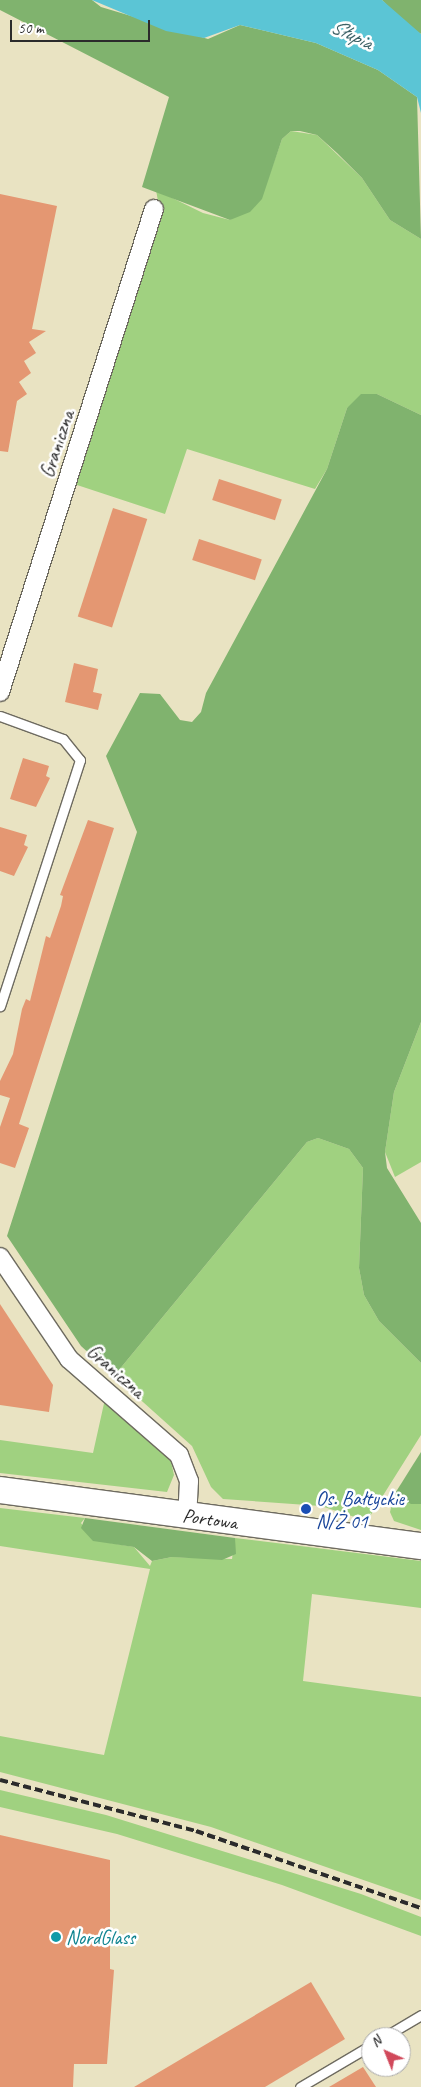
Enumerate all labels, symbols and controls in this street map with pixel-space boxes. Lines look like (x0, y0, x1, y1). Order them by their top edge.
scale bar (12, 10, 152, 42)
water label: Słupia (327, 13, 377, 55)
text: 50 m (18, 19, 44, 38)
street label: Graniczna (35, 407, 79, 481)
street label: Graniczna (82, 1339, 150, 1403)
place label: Os. Bałtyckie N/Ż 01 (316, 1486, 404, 1533)
street label: Portowa (181, 1503, 239, 1535)
marker: Os. Bałtyckie N/Ż 01 (300, 1503, 312, 1515)
place label: NordGlass (66, 1925, 135, 1949)
marker: NordGlass (50, 1931, 62, 1943)
north arrow (361, 2027, 411, 2077)
text: N (367, 2032, 385, 2051)

